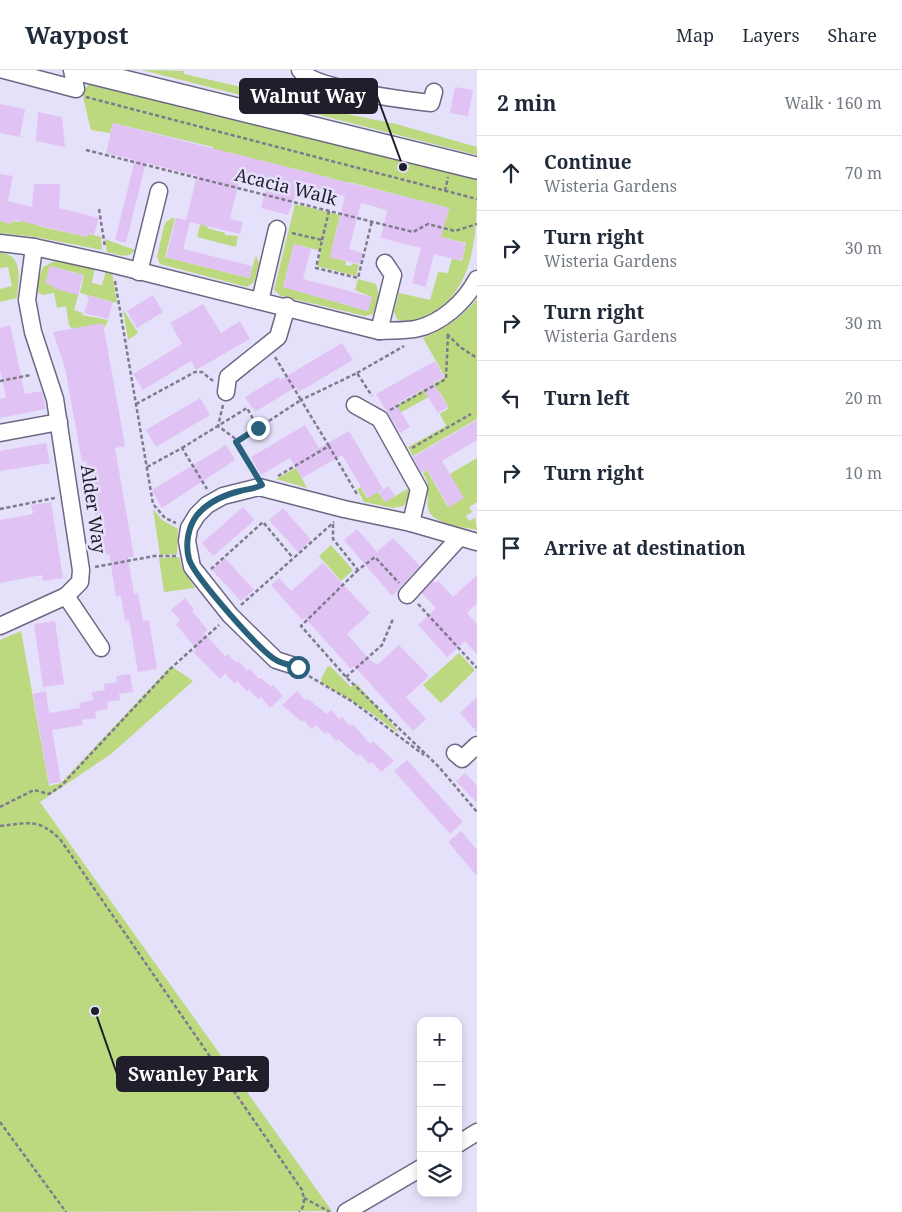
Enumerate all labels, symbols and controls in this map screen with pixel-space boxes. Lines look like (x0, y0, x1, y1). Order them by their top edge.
text: Waypost (25, 18, 128, 51)
text: Map (676, 23, 714, 47)
text: Layers (742, 23, 800, 47)
text: Share (828, 23, 877, 47)
callout: Walnut Way (240, 79, 377, 113)
text: Walnut Way (250, 83, 366, 109)
text: 2 min (497, 89, 556, 117)
text: Walk · 160 m (785, 92, 882, 114)
text: Continue (544, 149, 632, 175)
icon: ahead (497, 159, 525, 187)
street label: Acacia Walk (233, 162, 340, 210)
text: 70 m (845, 162, 882, 184)
text: Wisteria Gardens (544, 175, 677, 197)
text: Turn right (544, 224, 644, 250)
icon: right (497, 234, 525, 262)
text: 30 m (845, 237, 882, 259)
text: Wisteria Gardens (544, 250, 677, 272)
text: Turn right (544, 299, 644, 325)
icon: right (497, 309, 525, 337)
text: 30 m (845, 312, 882, 334)
text: Wisteria Gardens (544, 325, 677, 347)
icon: left (497, 384, 525, 412)
text: Turn left (544, 385, 630, 411)
text: 20 m (845, 387, 882, 409)
route end (247, 417, 270, 440)
icon: right (497, 459, 525, 487)
text: Turn right (544, 460, 644, 486)
text: 10 m (845, 462, 882, 484)
street label: Alder Way (76, 463, 112, 556)
icon: arrive (497, 534, 525, 562)
text: Arrive at destination (544, 535, 746, 561)
route start (287, 656, 310, 679)
map controls (417, 1017, 462, 1197)
button: + (417, 1017, 462, 1062)
callout: Swanley Park (117, 1057, 268, 1091)
text: Swanley Park (128, 1061, 259, 1087)
button: − (417, 1062, 462, 1107)
button: locate (417, 1107, 462, 1152)
button: layers (417, 1152, 462, 1197)

